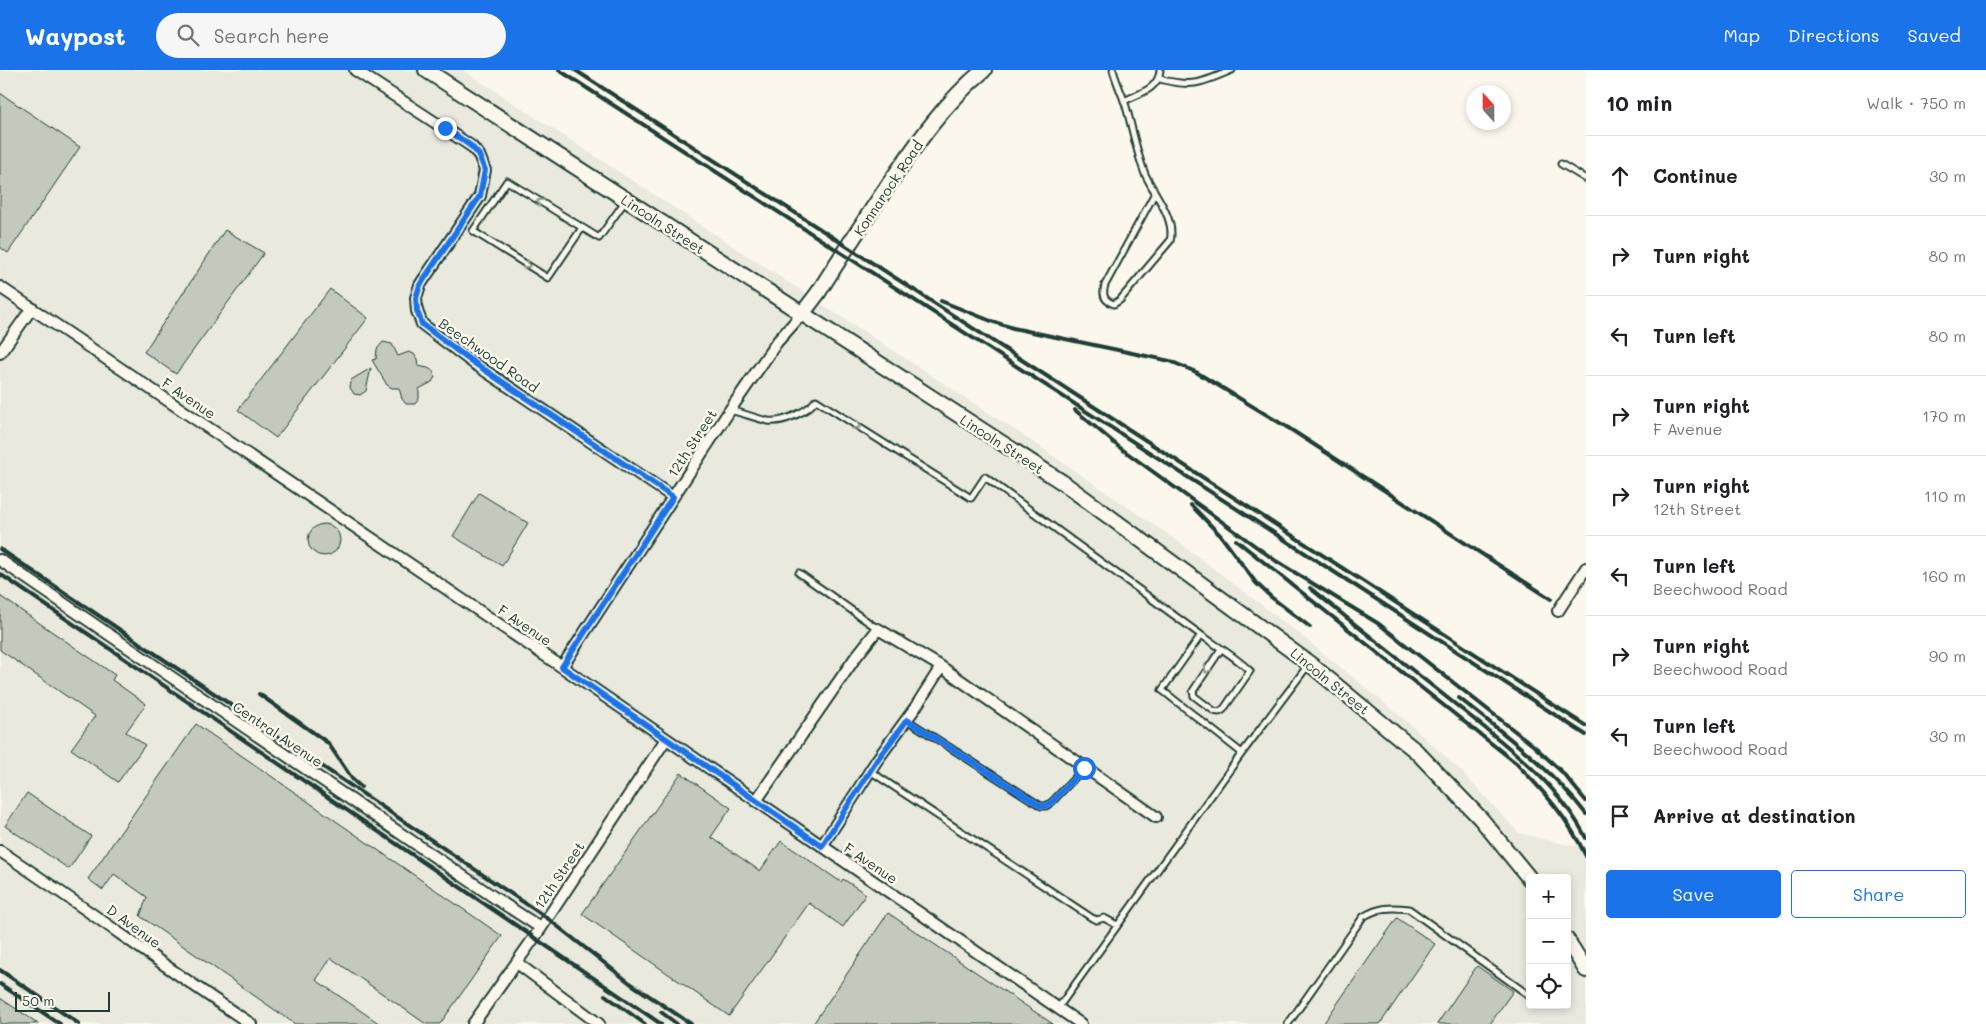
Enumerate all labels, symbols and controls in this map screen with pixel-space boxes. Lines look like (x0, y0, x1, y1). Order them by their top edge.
search box (156, 13, 506, 58)
text: Waypost (25, 20, 126, 51)
icon: search (174, 21, 202, 49)
text: Search here (214, 23, 329, 48)
text: Map (1723, 23, 1760, 47)
text: Directions (1788, 23, 1880, 47)
text: Saved (1908, 23, 1961, 47)
north arrow (1466, 85, 1511, 130)
text: 10 min (1606, 89, 1672, 116)
text: Walk · 750 m (1866, 92, 1966, 113)
route end (434, 117, 457, 140)
street label: Konnarock Road (849, 136, 927, 239)
icon: ahead (1606, 162, 1634, 190)
text: Continue (1653, 163, 1738, 188)
text: 30 m (1929, 165, 1966, 186)
street label: Lincoln Street (617, 190, 709, 258)
one-way arrow (537, 199, 546, 208)
icon: right (1606, 242, 1634, 270)
text: Turn right (1653, 243, 1750, 268)
text: 80 m (1929, 245, 1966, 266)
one-way arrow (521, 258, 530, 268)
street label: Beechwood Road (435, 313, 543, 397)
icon: left (1606, 322, 1634, 350)
text: Turn left (1653, 323, 1736, 348)
text: 80 m (1929, 325, 1966, 346)
street label: F Avenue (159, 373, 219, 423)
text: Turn right (1653, 393, 1750, 418)
icon: right (1606, 402, 1634, 430)
street label: 12th Street (663, 405, 721, 481)
text: 170 m (1922, 405, 1966, 426)
street label: Lincoln Street (956, 410, 1048, 478)
text: F Avenue (1653, 418, 1722, 439)
one-way arrow (852, 420, 861, 429)
text: Turn right (1653, 473, 1750, 498)
icon: right (1606, 482, 1634, 510)
text: 110 m (1924, 485, 1966, 506)
text: 12th Street (1653, 498, 1741, 519)
text: Turn left (1653, 553, 1736, 578)
icon: left (1606, 562, 1634, 590)
text: 160 m (1921, 565, 1966, 586)
text: Beechwood Road (1653, 578, 1788, 599)
street label: F Avenue (495, 600, 555, 650)
text: Turn right (1653, 633, 1750, 658)
icon: right (1606, 642, 1634, 670)
street label: Lincoln Street (1287, 643, 1373, 719)
text: 90 m (1929, 645, 1966, 666)
text: Beechwood Road (1653, 658, 1788, 679)
one-way arrow (1204, 664, 1213, 674)
street label: Central Avenue (229, 697, 327, 771)
text: Turn left (1653, 713, 1736, 738)
icon: left (1606, 722, 1634, 750)
text: 30 m (1929, 725, 1966, 746)
text: Beechwood Road (1653, 738, 1788, 759)
route start (1073, 757, 1096, 780)
icon: arrive (1606, 802, 1634, 830)
text: Arrive at destination (1653, 803, 1856, 828)
street label: 12th Street (530, 838, 588, 912)
street label: F Avenue (841, 838, 901, 888)
button: Save (1606, 870, 1781, 918)
button: Share (1791, 870, 1966, 918)
map controls (1526, 874, 1571, 1009)
button: + (1526, 874, 1571, 919)
street label: D Avenue (103, 900, 165, 952)
button: − (1526, 919, 1571, 964)
button: locate (1526, 964, 1571, 1009)
scale bar (15, 989, 110, 1012)
text: 50 m (22, 991, 54, 1010)

